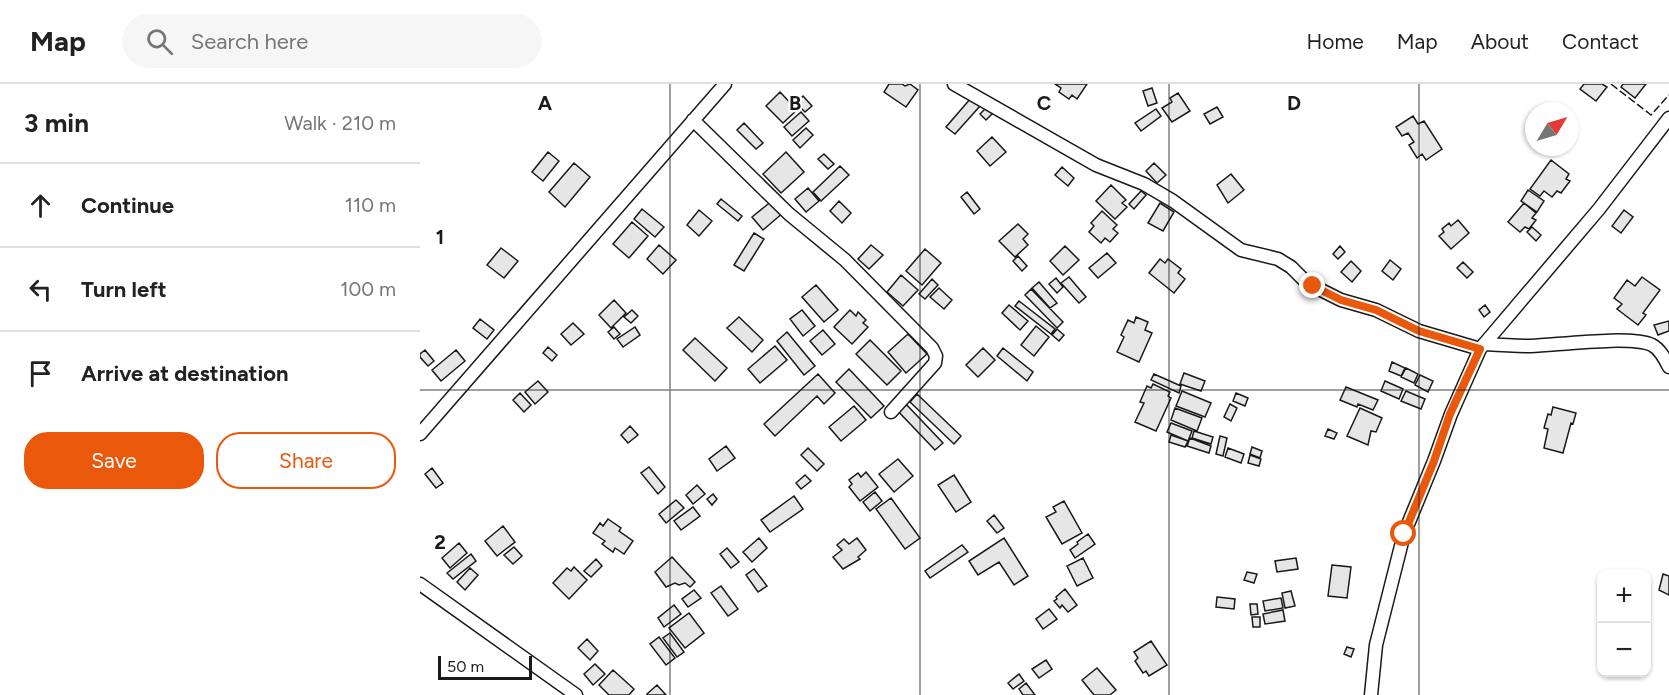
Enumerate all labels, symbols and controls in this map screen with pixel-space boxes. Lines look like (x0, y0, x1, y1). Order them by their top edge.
search box (122, 14, 542, 68)
text: Map (30, 24, 86, 58)
icon: search (143, 25, 176, 58)
text: Search here (191, 28, 308, 55)
text: Home (1307, 29, 1364, 54)
text: Map (1397, 29, 1438, 54)
text: About (1471, 29, 1529, 54)
text: Contact (1562, 29, 1639, 54)
text: A (538, 91, 553, 115)
text: B (789, 91, 801, 115)
text: C (1037, 91, 1051, 115)
text: D (1287, 91, 1301, 115)
north arrow (1525, 102, 1579, 156)
text: 3 min (24, 107, 89, 139)
text: Walk · 210 m (284, 111, 396, 135)
icon: ahead (24, 189, 57, 222)
text: Continue (81, 192, 174, 219)
text: 110 m (345, 193, 396, 217)
text: 1 (436, 225, 444, 249)
route end (1299, 272, 1325, 298)
icon: left (24, 273, 57, 306)
text: Turn left (81, 276, 167, 303)
text: 100 m (340, 277, 396, 301)
icon: arrive (24, 357, 57, 390)
text: Arrive at destination (81, 360, 289, 387)
button: Save (24, 432, 204, 489)
button: Share (216, 432, 396, 489)
route start (1390, 520, 1416, 546)
text: 2 (434, 530, 446, 554)
map controls (1597, 569, 1651, 677)
button: + (1597, 569, 1651, 623)
button: − (1597, 623, 1651, 677)
scale bar (438, 653, 532, 680)
text: 50 m (447, 657, 484, 676)

